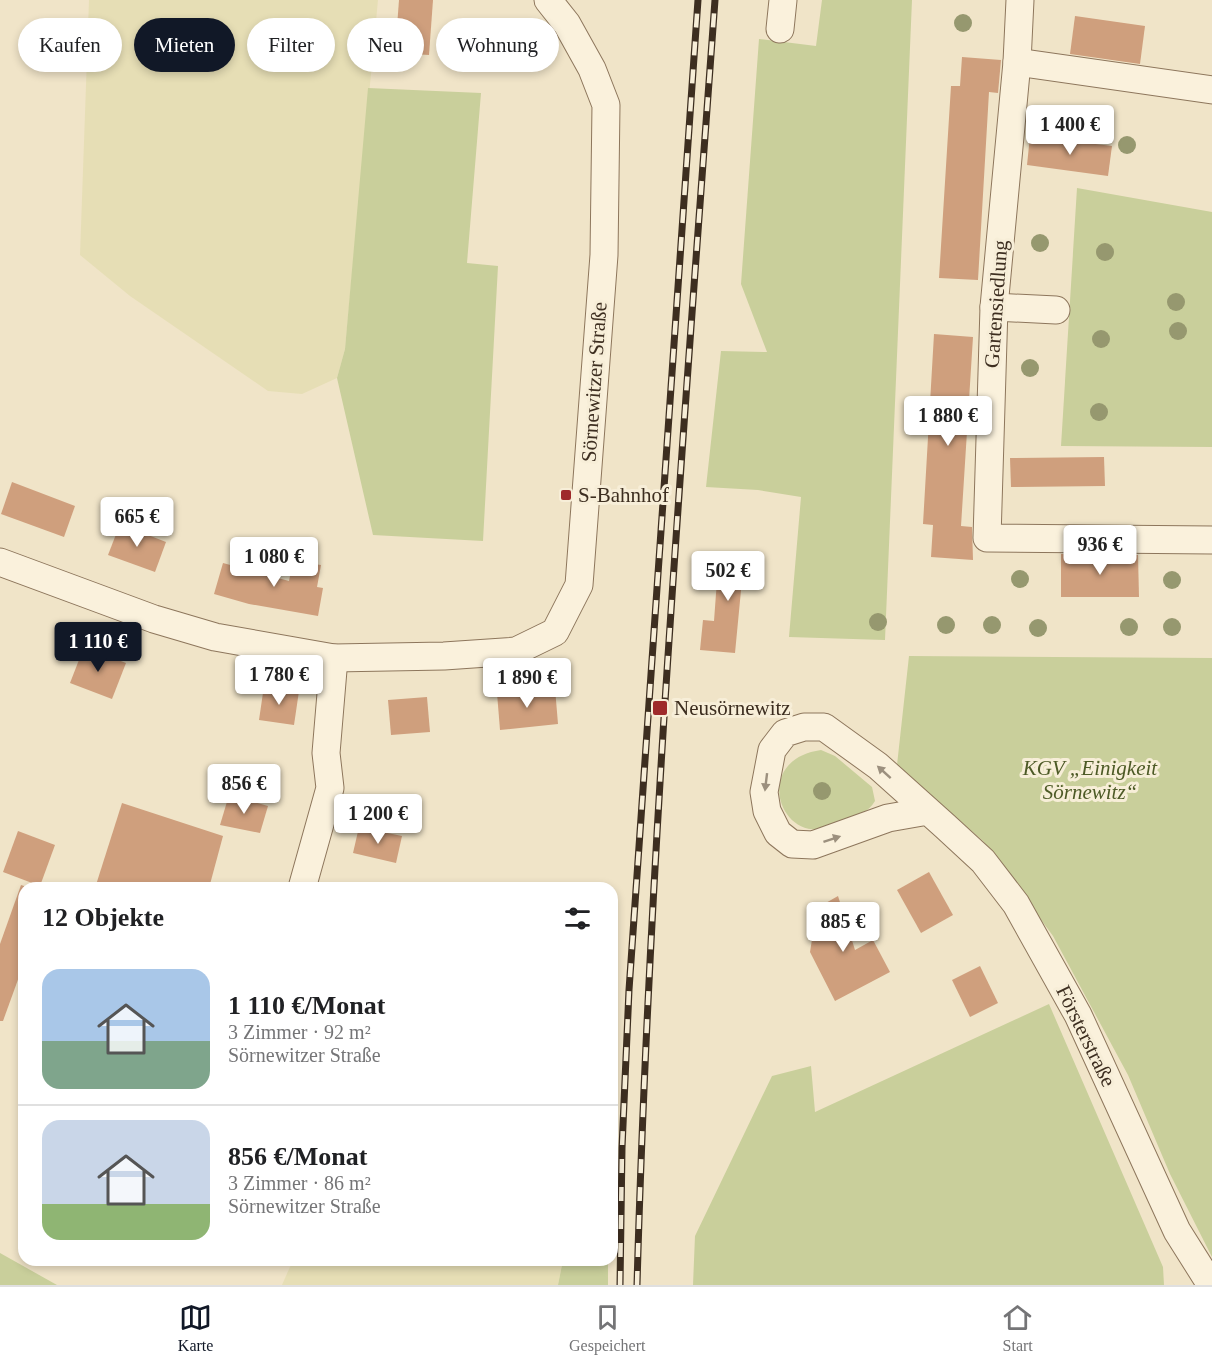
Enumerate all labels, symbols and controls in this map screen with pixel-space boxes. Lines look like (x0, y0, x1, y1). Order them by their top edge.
chip: Kaufen (18, 18, 122, 72)
chip: Mieten (134, 18, 235, 72)
chip: Filter (247, 18, 335, 72)
chip: Neu (347, 18, 424, 72)
chip: Wohnung (436, 18, 559, 72)
pin: 1 400 € (1015, 105, 1125, 156)
text: 1 400 € (1040, 113, 1100, 135)
street label: Gartensiedlung (980, 239, 1012, 369)
street label: Sörnewitzer Straße (576, 301, 612, 463)
pin: 1 880 € (893, 396, 1003, 447)
text: 1 880 € (918, 404, 978, 426)
place label: S-Bahnhof (578, 483, 669, 507)
marker: S-Bahnhof (559, 488, 573, 502)
pin: 665 € (95, 497, 179, 548)
text: 665 € (115, 505, 160, 527)
pin: 936 € (1058, 525, 1142, 576)
text: 936 € (1078, 533, 1123, 555)
pin: 1 080 € (219, 537, 329, 588)
text: 1 080 € (244, 545, 304, 567)
pin: 502 € (686, 551, 770, 602)
text: 502 € (706, 559, 751, 581)
pin: 1 110 € (43, 622, 153, 673)
text: 1 110 € (69, 630, 127, 652)
pin: 1 780 € (224, 655, 334, 706)
pin: 1 890 € (472, 658, 582, 709)
text: 1 780 € (249, 663, 309, 685)
text: 1 890 € (497, 666, 557, 688)
place label: Neusörnewitz (674, 696, 791, 720)
marker: Neusörnewitz (651, 699, 669, 717)
park label: KGV „Einigkeit Sörnewitz“ (1022, 756, 1158, 804)
pin: 856 € (202, 764, 286, 815)
one-way arrow (877, 766, 892, 779)
text: 856 € (222, 772, 267, 794)
one-way arrow (761, 772, 770, 791)
pin: 1 200 € (323, 794, 433, 845)
text: 1 200 € (348, 802, 408, 824)
one-way arrow (823, 833, 841, 843)
icon: filters (561, 902, 594, 935)
pin: 885 € (801, 902, 885, 953)
text: 12 Objekte (42, 903, 164, 932)
text: 885 € (821, 910, 866, 932)
street label: Försterstraße (1051, 981, 1121, 1091)
text: 1 110 €/Monat (228, 991, 385, 1020)
icon: home (90, 993, 162, 1065)
text: 3 Zimmer · 92 m² (228, 1021, 371, 1043)
text: Sörnewitzer Straße (228, 1044, 381, 1066)
text: 856 €/Monat (228, 1142, 367, 1171)
icon: home (90, 1144, 162, 1216)
text: 3 Zimmer · 86 m² (228, 1172, 371, 1194)
text: Sörnewitzer Straße (228, 1195, 381, 1217)
tab: Karte (178, 1301, 213, 1355)
tab: Gespeichert (569, 1301, 645, 1355)
tab: Start (1001, 1301, 1034, 1355)

